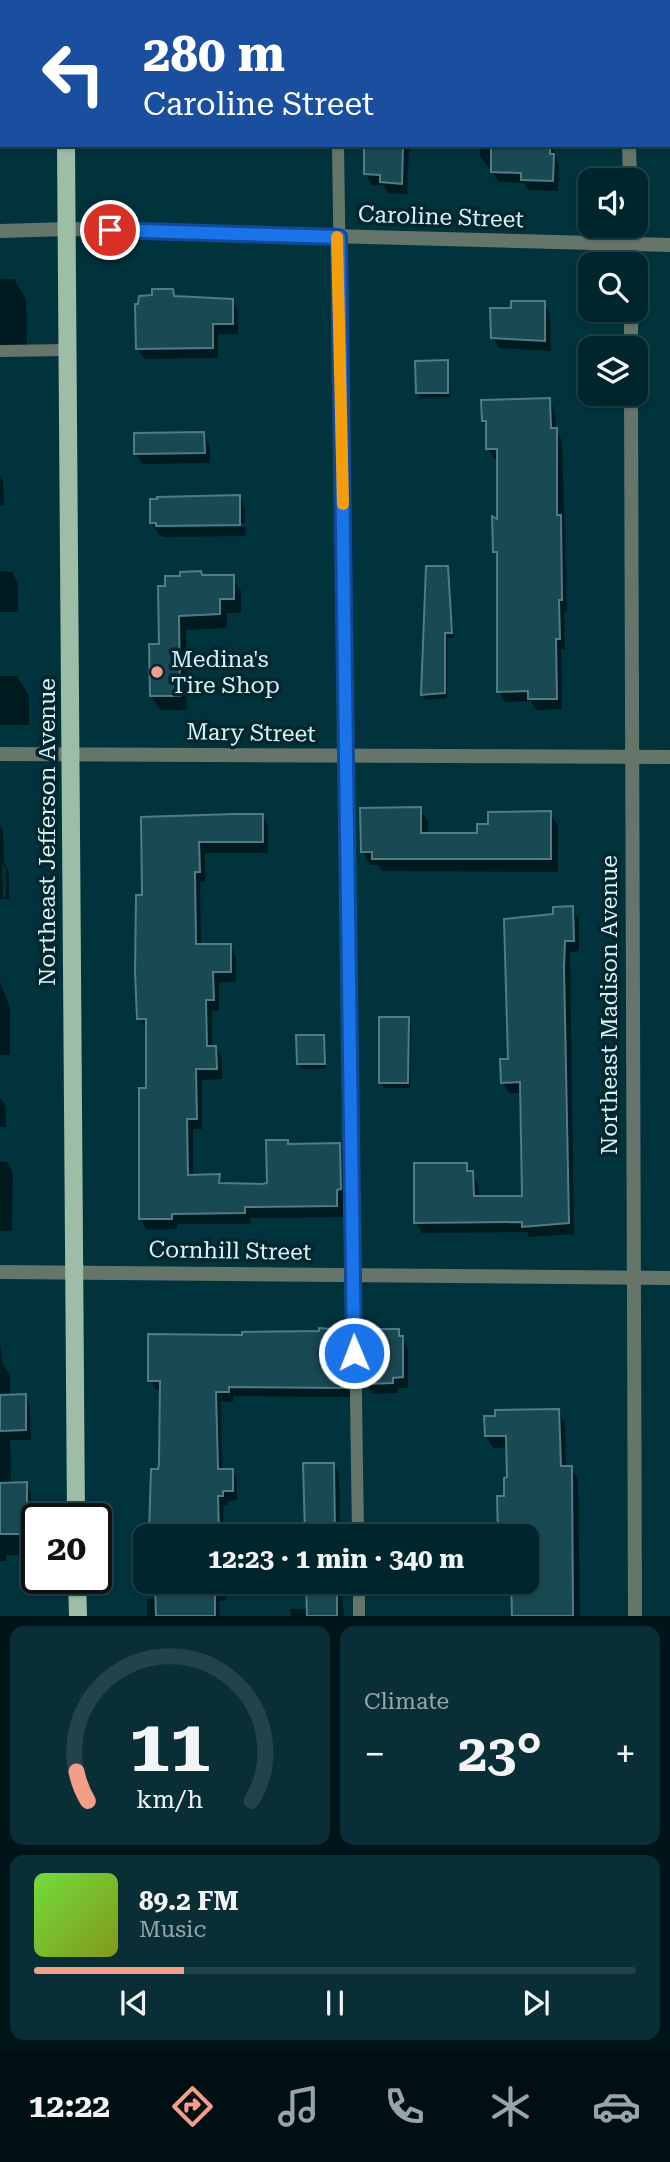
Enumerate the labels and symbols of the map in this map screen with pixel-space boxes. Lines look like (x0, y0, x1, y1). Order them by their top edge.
pin (80, 200, 140, 260)
street label: Caroline Street (358, 201, 525, 233)
place label: Medina's Tire Shop (171, 646, 280, 699)
marker: Medina's Tire Shop (149, 664, 165, 680)
street label: Northeast Jefferson Avenue (34, 678, 61, 986)
street label: Mary Street (186, 718, 316, 748)
street label: Northeast Madison Avenue (596, 855, 623, 1155)
street label: Cornhill Street (148, 1236, 312, 1266)
position arrow (317, 1316, 391, 1390)
speed limit sign: 20 (21, 1503, 112, 1594)

